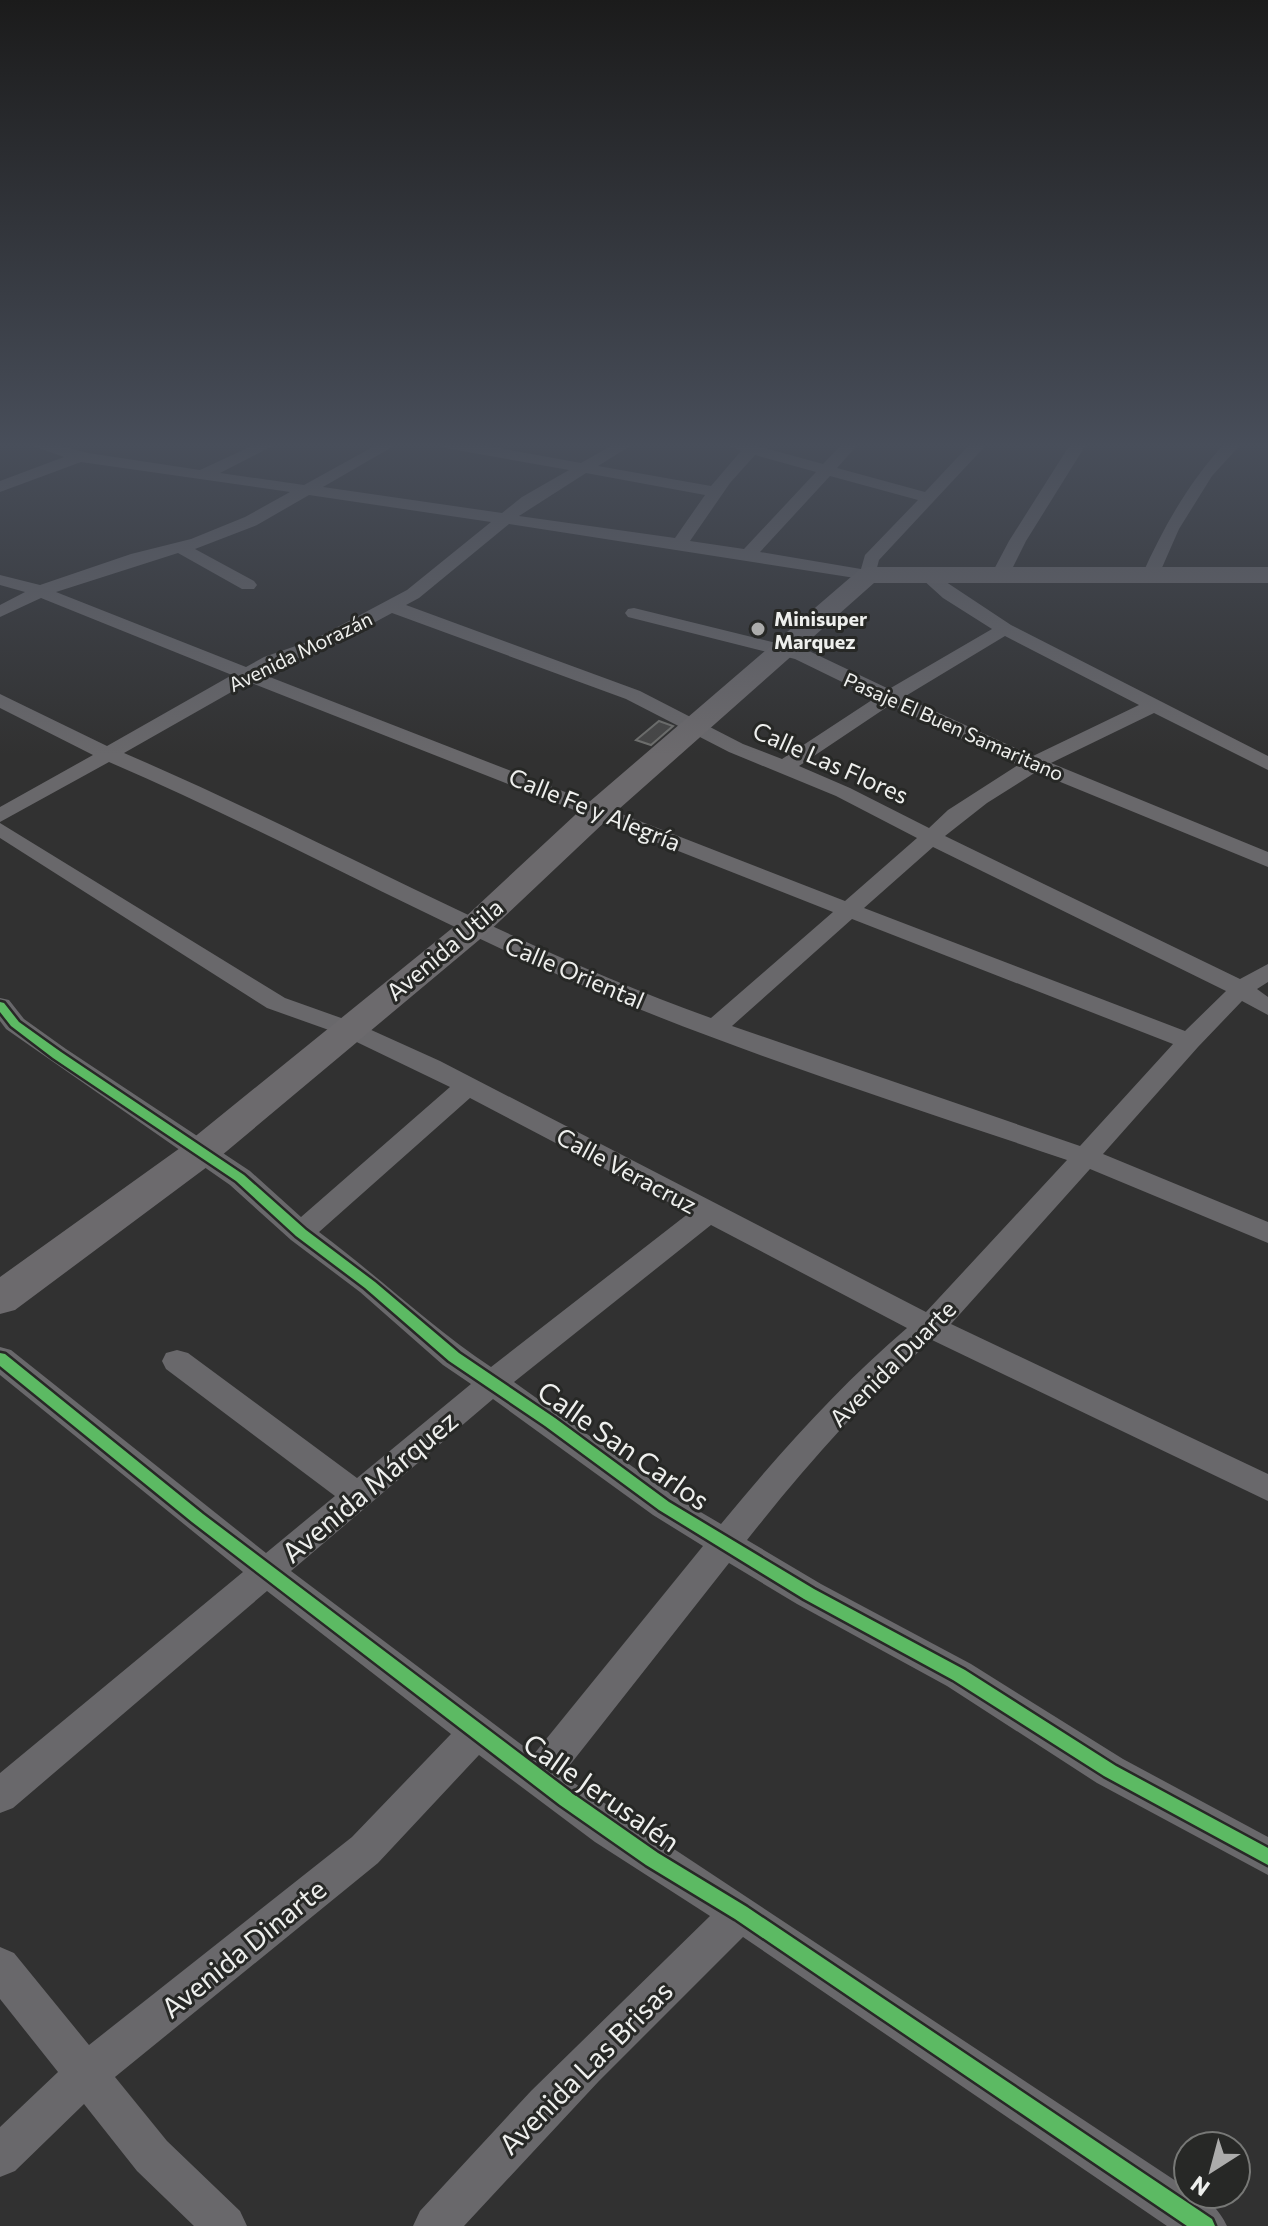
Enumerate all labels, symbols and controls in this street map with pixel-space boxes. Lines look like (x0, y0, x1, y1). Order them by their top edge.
street label: Avenida Morazán (224, 606, 376, 696)
place label: Minisuper Marquez (774, 606, 867, 653)
marker: Minisuper Marquez (749, 620, 767, 638)
street label: Pasaje El Buen Samaritano (840, 667, 1068, 785)
street label: Calle Las Flores (749, 715, 913, 809)
street label: Calle Fe y Alegría (505, 761, 685, 857)
street label: Avenida Utila (380, 892, 508, 1006)
street label: Calle Oriental (501, 930, 649, 1014)
street label: Calle Veracruz (552, 1121, 702, 1219)
street label: Avenida Duarte (823, 1294, 961, 1432)
street label: Calle San Carlos (532, 1373, 716, 1517)
street label: Avenida Márquez (274, 1403, 464, 1569)
street label: Calle Jerusalén (517, 1726, 687, 1858)
street label: Avenida Dinarte (154, 1871, 332, 2025)
street label: Avenida Las Brisas (491, 1973, 679, 2161)
north arrow (1172, 2130, 1252, 2210)
text: N (1185, 2171, 1215, 2202)

